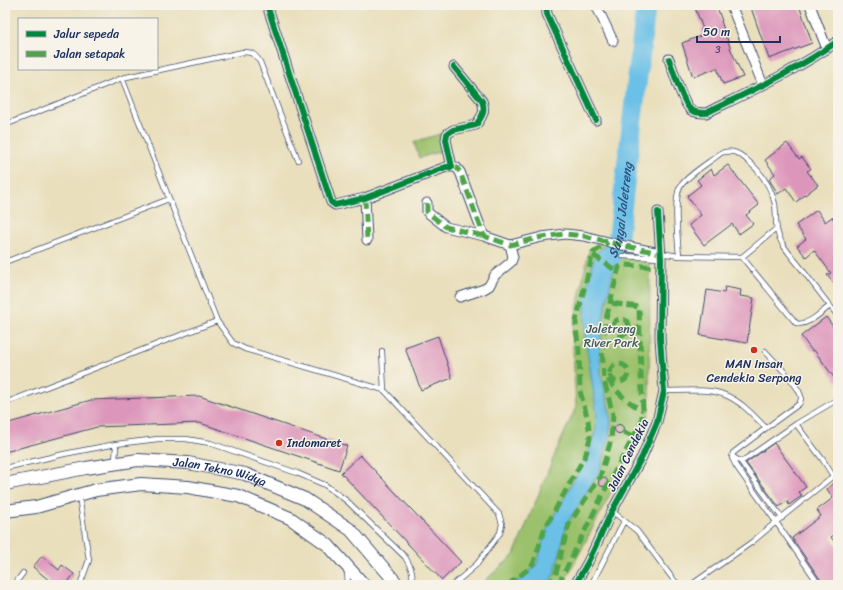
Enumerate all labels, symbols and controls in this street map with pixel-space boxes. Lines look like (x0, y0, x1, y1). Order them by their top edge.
legend (18, 18, 158, 70)
scale bar (697, 18, 780, 44)
text: 50 m (703, 21, 730, 43)
text: Jalur sepeda (53, 23, 120, 45)
house number: 3 (715, 41, 721, 59)
text: Jalan setapak (53, 43, 125, 65)
water label: Sungai Jaletreng (600, 160, 639, 261)
park label: Jaletreng River Park (584, 318, 639, 354)
marker: MAN Insan Cendekia Serpong (749, 345, 759, 355)
place label: MAN Insan Cendekia Serpong (707, 353, 801, 389)
street label: Jalan Cendekia (600, 415, 655, 496)
place label: Indomaret (286, 432, 342, 454)
marker: Indomaret (274, 438, 284, 448)
street label: Jalan Tekno Widya (171, 451, 270, 493)

